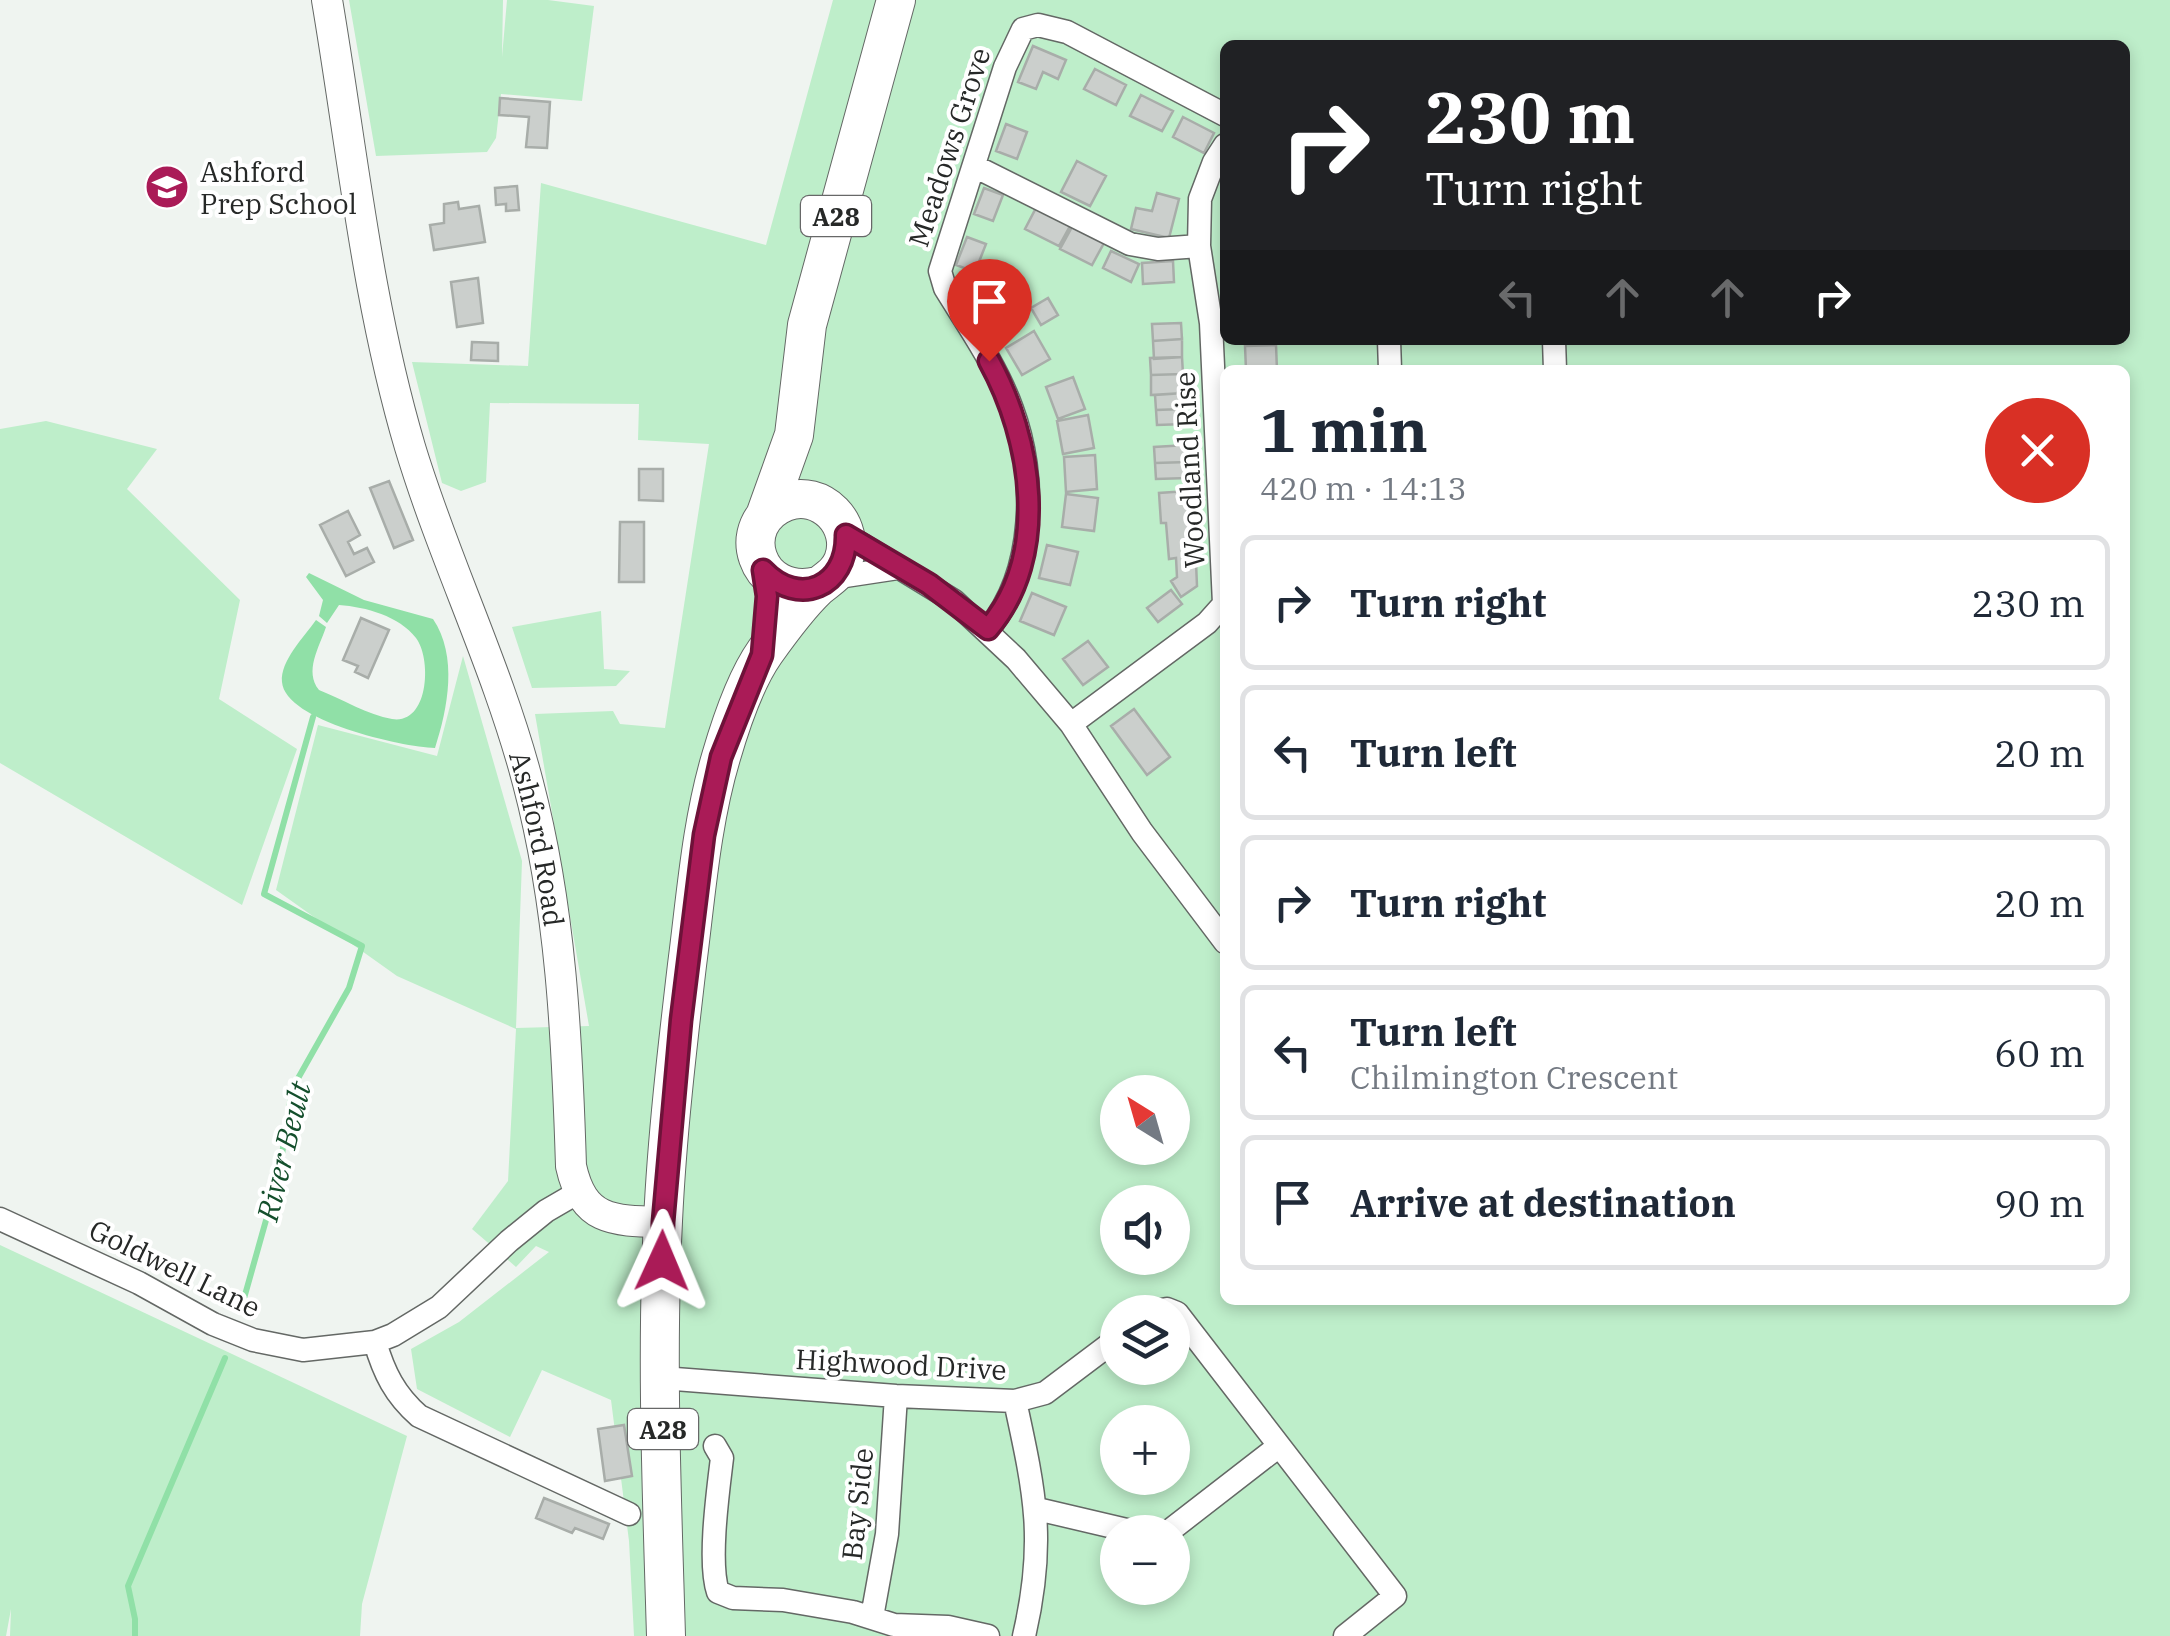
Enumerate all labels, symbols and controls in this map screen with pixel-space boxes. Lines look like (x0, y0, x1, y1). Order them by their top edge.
street label: Meadows Grove (899, 43, 999, 251)
text: 230 m (1425, 71, 1635, 162)
icon: right (1260, 80, 1390, 210)
place label: Ashford Prep School (200, 153, 357, 222)
text: Turn right (1425, 159, 1643, 217)
school or university icon: Ashford Prep School (144, 164, 190, 210)
road number: A28 (801, 196, 871, 236)
pin (947, 259, 1032, 362)
icon: left (1490, 270, 1545, 325)
icon: ahead (1595, 270, 1650, 325)
icon: ahead (1700, 270, 1755, 325)
icon: right (1805, 270, 1860, 325)
icon: arrive (962, 274, 1017, 329)
street label: Woodland Rise (1165, 371, 1213, 569)
text: 1 min (1260, 390, 1428, 469)
button: close (1985, 398, 2090, 503)
text: 420 m · 14:13 (1260, 467, 1467, 509)
icon: right (1265, 575, 1320, 630)
text: Turn right (1350, 578, 1546, 627)
text: 230 m (1972, 578, 2085, 627)
icon: left (1265, 725, 1320, 780)
text: Turn left (1350, 728, 1517, 777)
text: 20 m (1994, 728, 2085, 777)
street label: Ashford Road (502, 747, 574, 929)
icon: right (1265, 875, 1320, 930)
text: Turn right (1350, 878, 1546, 927)
text: 20 m (1994, 878, 2085, 927)
text: Turn left (1350, 1007, 1517, 1056)
icon: left (1265, 1025, 1320, 1080)
text: 60 m (1994, 1028, 2085, 1077)
text: Chilmington Crescent (1350, 1056, 1678, 1098)
north arrow (1100, 1075, 1190, 1165)
map controls (1100, 1075, 1190, 1605)
water label: River Beult (247, 1076, 319, 1226)
icon: arrive (1265, 1175, 1320, 1230)
text: Arrive at destination (1350, 1178, 1736, 1227)
text: 90 m (1994, 1178, 2085, 1227)
button: sound (1100, 1185, 1190, 1275)
position arrow (610, 1209, 714, 1313)
street label: Goldwell Lane (83, 1211, 267, 1325)
button: layers (1100, 1295, 1190, 1385)
street label: Highwood Drive (795, 1340, 1007, 1388)
button: + (1100, 1405, 1190, 1495)
road number: A28 (628, 1409, 698, 1449)
street label: Bay Side (833, 1446, 881, 1562)
button: − (1100, 1515, 1190, 1605)

